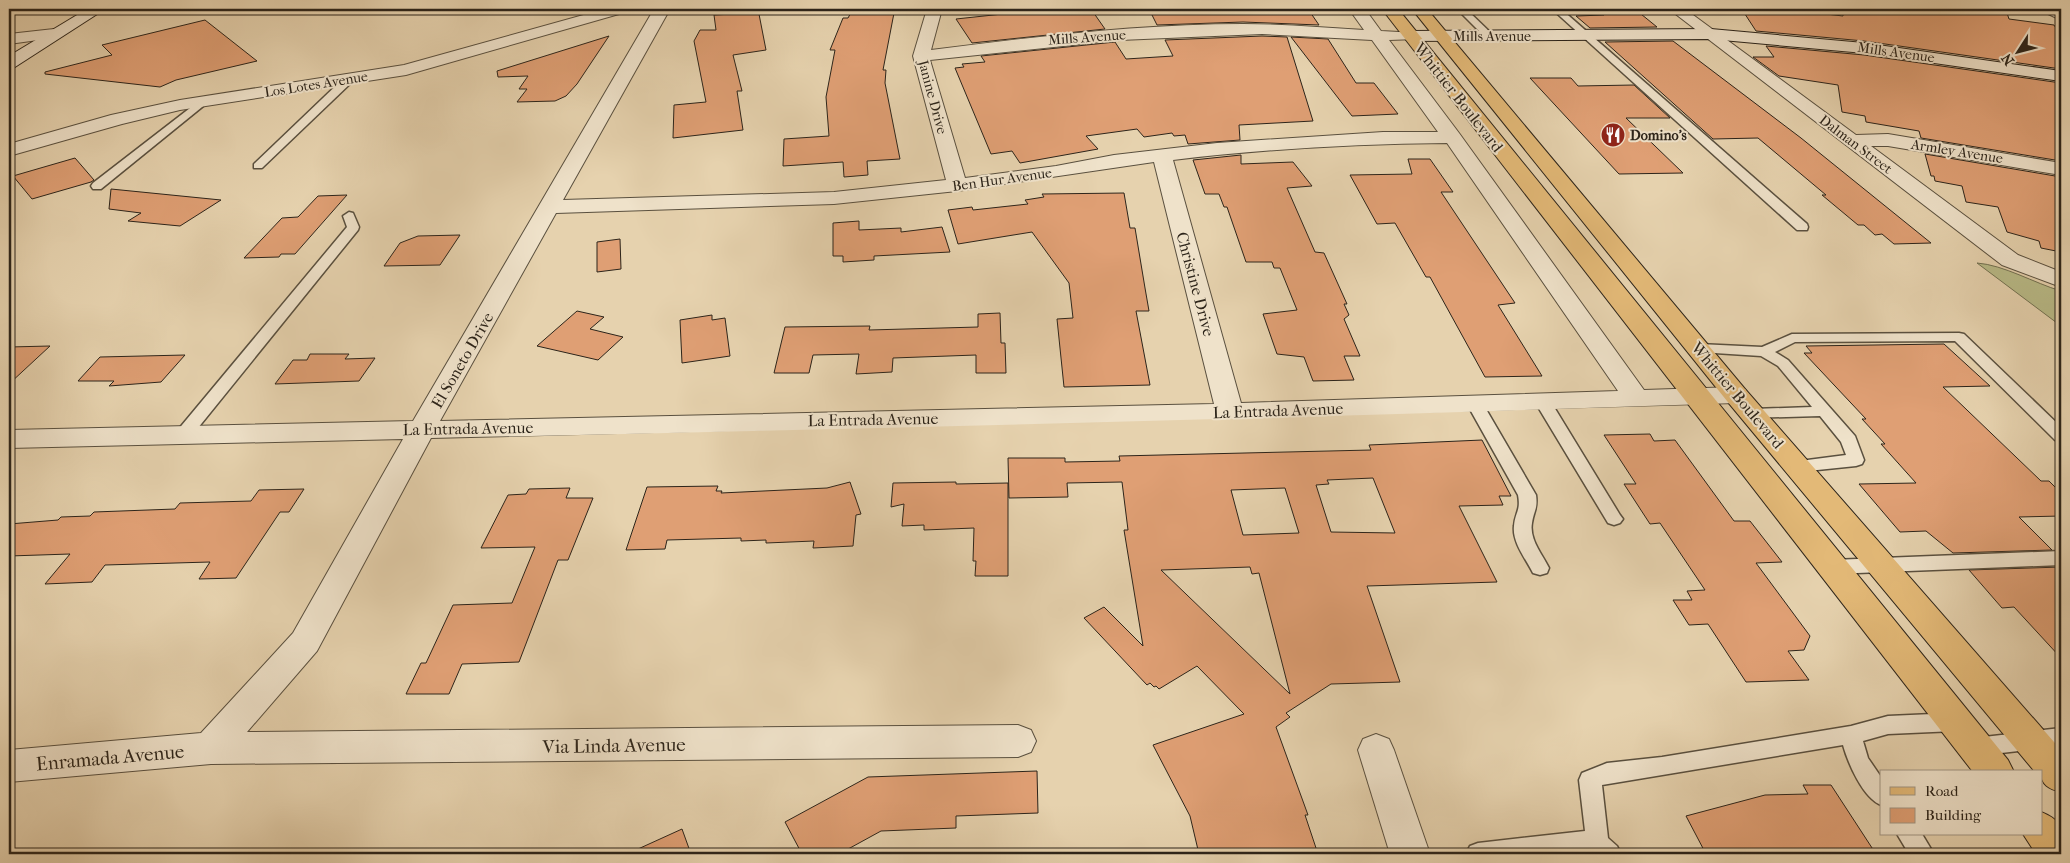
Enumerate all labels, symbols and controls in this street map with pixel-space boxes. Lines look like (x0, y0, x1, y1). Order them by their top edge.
street label: Mills Avenue (1048, 26, 1127, 49)
street label: Mills Avenue (1453, 28, 1531, 45)
north arrow (1992, 28, 2042, 78)
street label: Whittier Boulevard (1409, 38, 1507, 156)
street label: Mills Avenue (1856, 39, 1936, 66)
text: N (1998, 50, 2018, 69)
street label: Janine Drive (914, 57, 951, 136)
street label: Los Lotes Avenue (263, 68, 369, 101)
street label: Dalman Street (1816, 111, 1896, 177)
restaurant icon: Domino's (1600, 122, 1626, 148)
place label: Domino's (1630, 127, 1688, 144)
street label: Armley Avenue (1909, 136, 2004, 167)
street label: Ben Hur Avenue (951, 164, 1053, 195)
street label: Christine Drive (1172, 230, 1219, 338)
street label: El Soneto Drive (427, 309, 498, 411)
street label: Whittier Boulevard (1687, 337, 1788, 453)
street label: La Entrada Avenue (1212, 399, 1344, 422)
street label: La Entrada Avenue (808, 409, 939, 430)
street label: La Entrada Avenue (403, 418, 534, 439)
street label: Via Linda Avenue (541, 734, 686, 758)
street label: Enramada Avenue (35, 741, 185, 775)
legend (1880, 770, 2042, 836)
text: Road (1925, 782, 1959, 800)
text: Building (1925, 806, 1982, 824)

